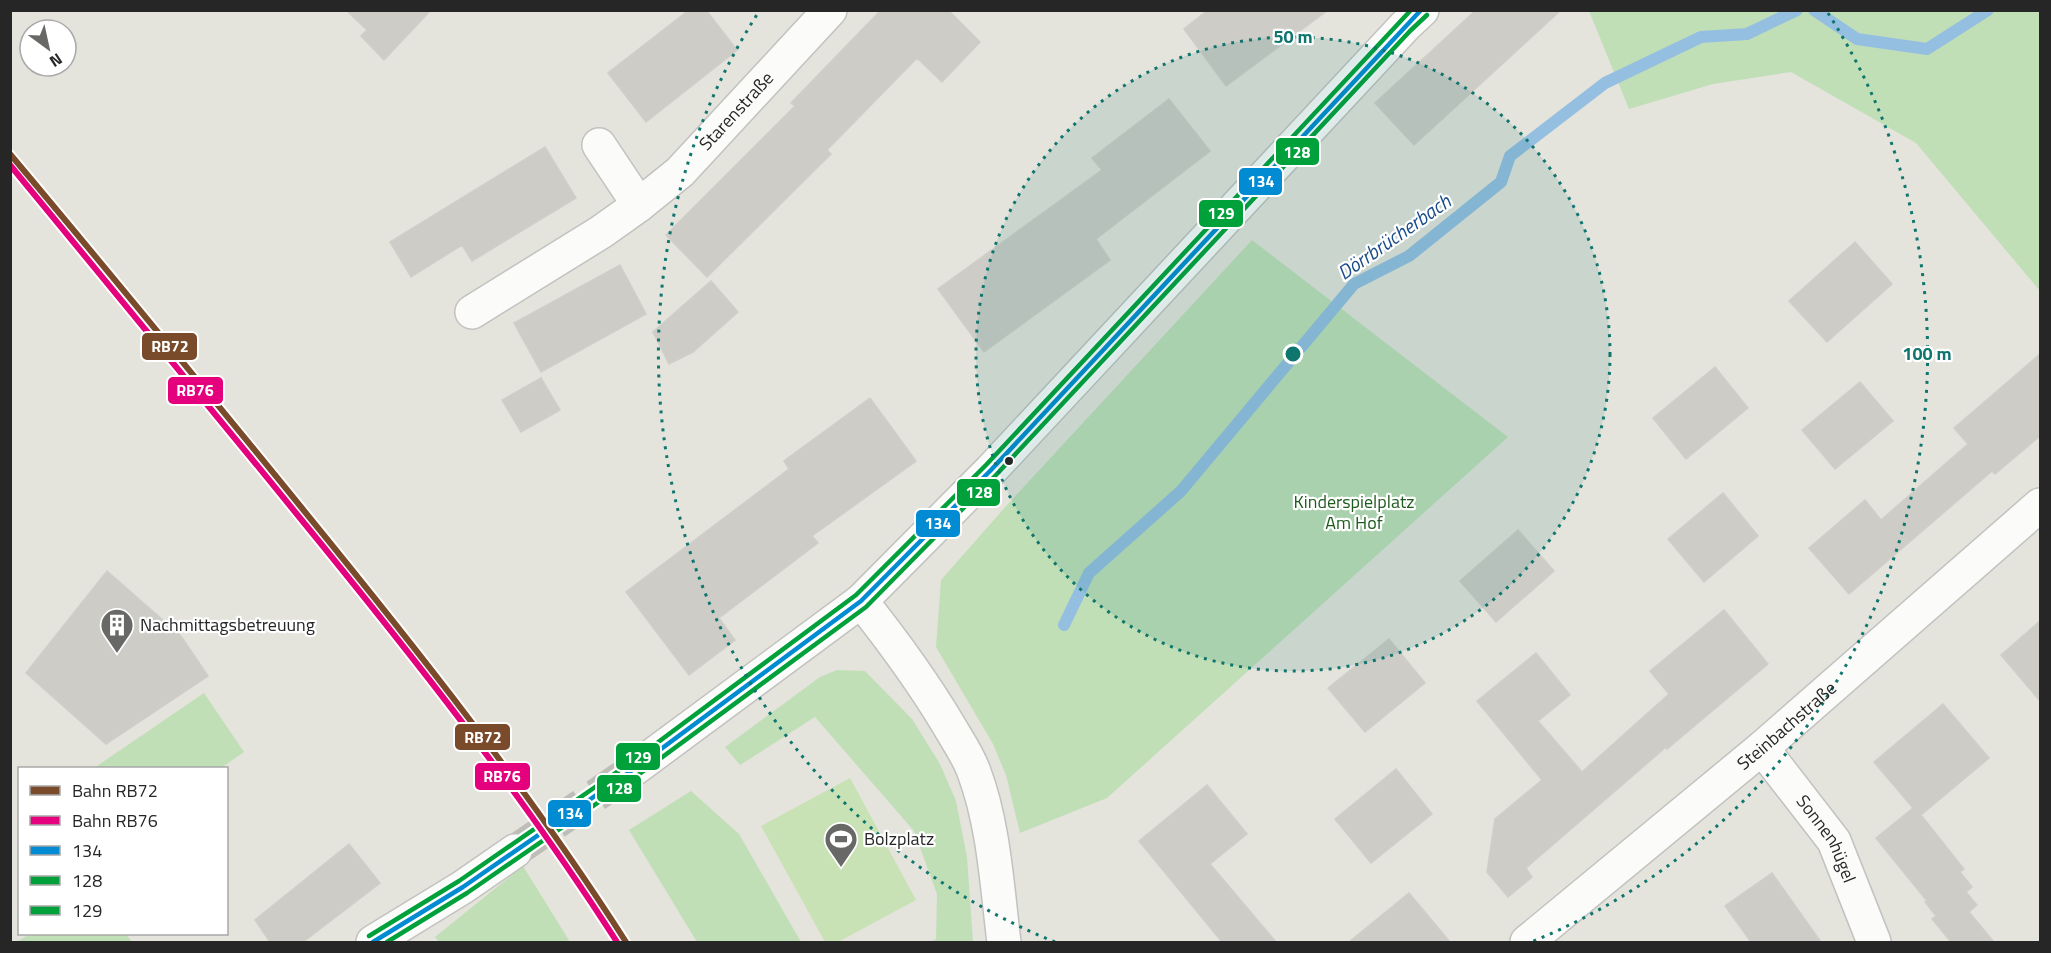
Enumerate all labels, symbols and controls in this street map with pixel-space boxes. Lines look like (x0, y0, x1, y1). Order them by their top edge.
north arrow (18, 18, 78, 78)
text: 50 m (1273, 23, 1313, 50)
text: N (45, 47, 67, 74)
street label: Starenstraße (692, 65, 780, 156)
line badge: 128 (1275, 137, 1320, 166)
text: 128 (1284, 140, 1310, 164)
line badge: 134 (1238, 167, 1283, 196)
text: 134 (1248, 169, 1274, 193)
water label: Dörrbrücherbach (1331, 185, 1458, 287)
line badge: 129 (1198, 199, 1244, 228)
text: 129 (1208, 201, 1234, 225)
line badge: RB72 (141, 332, 198, 361)
text: RB72 (151, 334, 189, 358)
text: 100 m (1902, 340, 1952, 367)
centre of rings (1283, 344, 1303, 364)
line badge: RB76 (167, 376, 224, 405)
text: RB76 (176, 378, 214, 402)
unlabelled marker (1003, 455, 1015, 467)
line badge: 128 (956, 478, 1001, 507)
text: 128 (966, 480, 992, 504)
park label: Kinderspielplatz Am Hof (1294, 488, 1414, 536)
line badge: 134 (915, 509, 961, 538)
text: 134 (925, 511, 951, 535)
building icon: Nachmittagsbetreuung (99, 607, 135, 654)
place label: Nachmittagsbetreuung (140, 611, 315, 638)
street label: Steinbachstraße (1731, 675, 1842, 776)
line badge: RB72 (454, 723, 511, 751)
text: RB72 (464, 725, 502, 749)
line badge: 129 (615, 742, 661, 771)
text: 129 (625, 745, 651, 769)
line badge: RB76 (474, 762, 531, 791)
text: RB76 (483, 764, 521, 788)
legend (18, 767, 228, 935)
line badge: 128 (596, 774, 642, 803)
text: 128 (606, 776, 632, 800)
text: Bahn RB72 (72, 777, 158, 804)
street label: Sonnenhügel (1790, 789, 1863, 887)
line badge: 134 (547, 799, 592, 828)
text: 134 (557, 801, 583, 825)
text: Bahn RB76 (72, 807, 158, 834)
sports icon: Bolzplatz (823, 821, 859, 868)
place label: Bolzplatz (864, 825, 934, 852)
text: 134 (72, 837, 102, 864)
text: 128 (72, 867, 102, 894)
text: 129 (72, 897, 102, 924)

